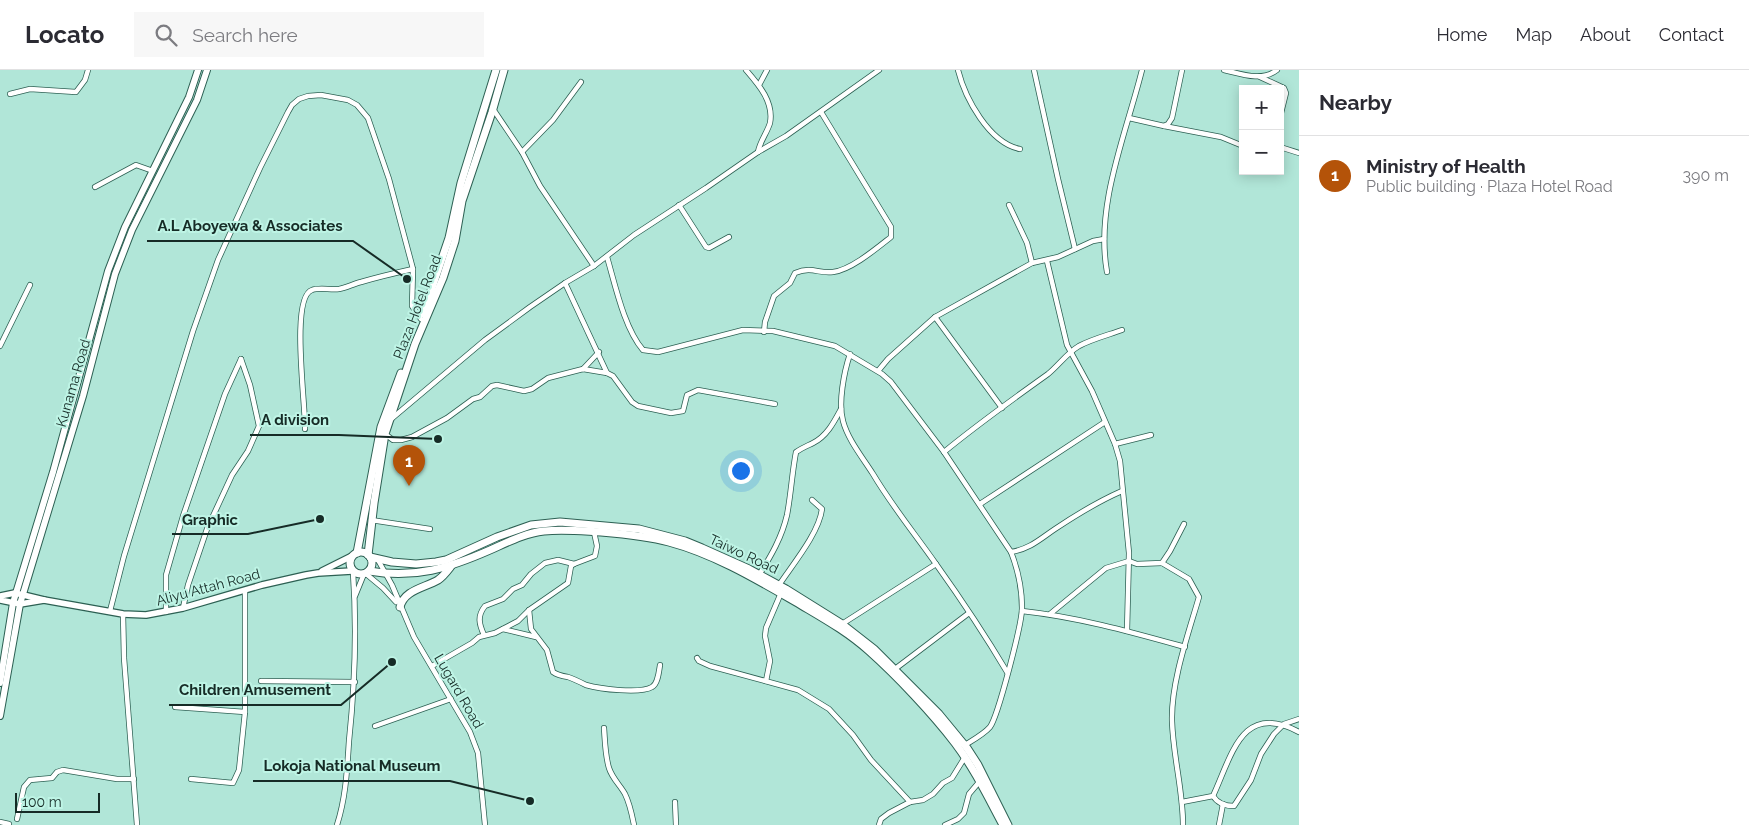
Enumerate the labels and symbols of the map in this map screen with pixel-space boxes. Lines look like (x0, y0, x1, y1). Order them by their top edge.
callout: A.L Aboyewa & Associates (147, 211, 353, 241)
text: A.L Aboyewa & Associates (157, 217, 343, 235)
street label: Plaza Hotel Road (390, 253, 444, 361)
street label: Kunama Road (53, 337, 93, 429)
callout: A division (250, 405, 339, 435)
text: A division (261, 411, 329, 429)
pin: 1 (393, 445, 425, 486)
your location (728, 458, 754, 484)
callout: Graphic (172, 504, 248, 534)
text: Graphic (182, 511, 239, 529)
street label: Taiwo Road (707, 531, 781, 577)
street label: Aliyu Attah Road (154, 565, 262, 609)
street label: Lugard Road (431, 651, 487, 731)
callout: Children Amusement (169, 675, 341, 705)
text: Children Amusement (179, 681, 331, 699)
callout: Lokoja National Museum (253, 751, 450, 781)
text: Lokoja National Museum (263, 757, 441, 775)
scale bar (15, 790, 100, 813)

